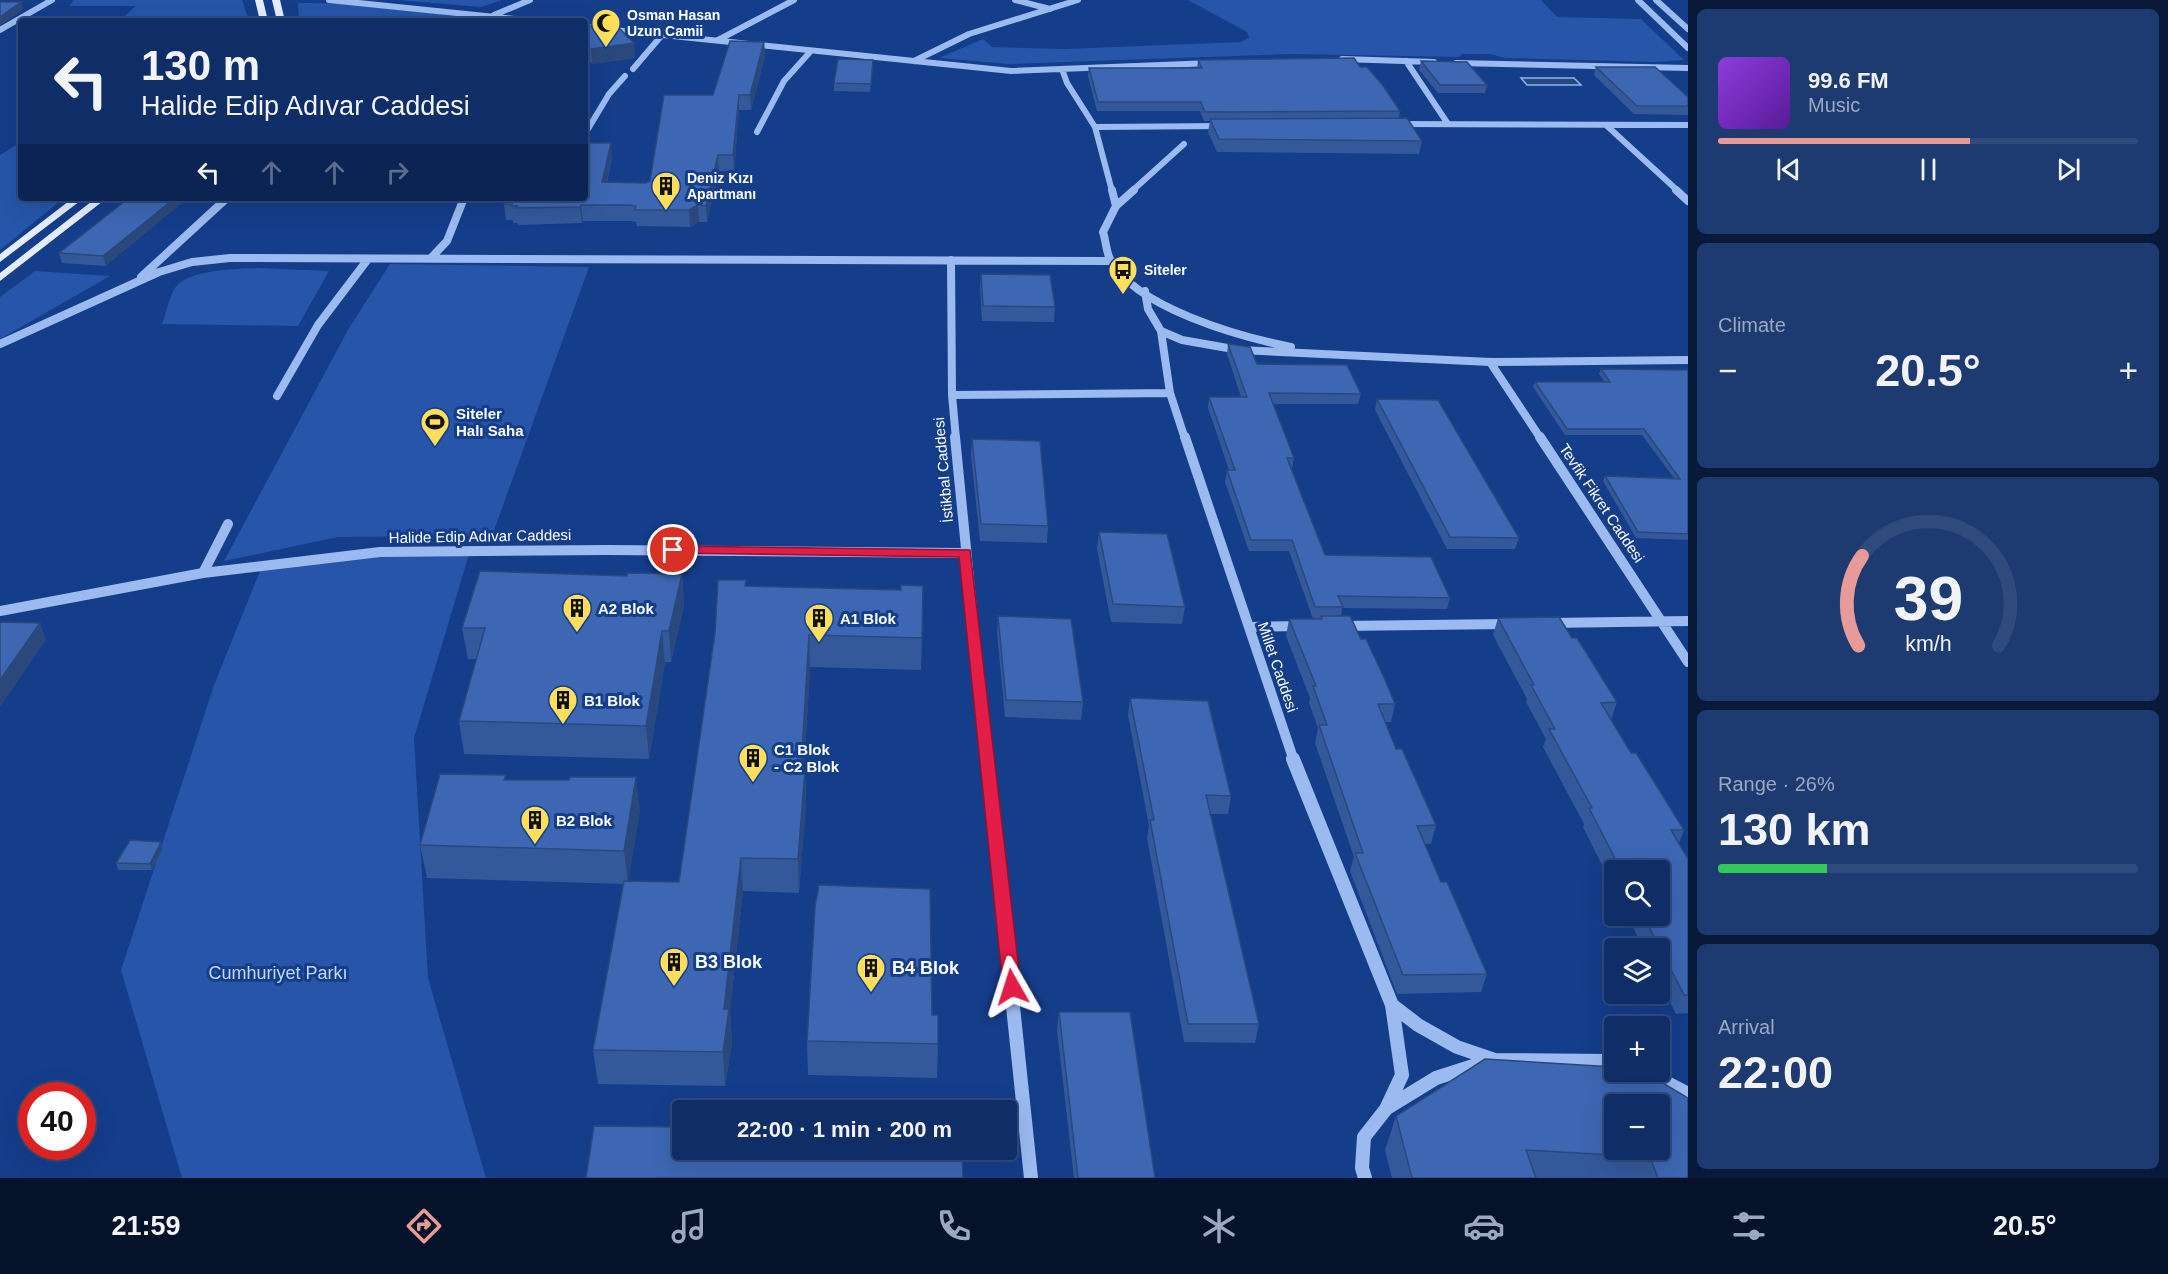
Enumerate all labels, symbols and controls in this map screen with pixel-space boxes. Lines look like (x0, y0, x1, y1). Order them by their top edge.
mosque icon: Osman Hasan Uzun Camii (590, 7, 622, 49)
place label: Osman Hasan Uzun Camii (627, 7, 720, 39)
icon: left (42, 42, 120, 120)
text: 130 m (141, 42, 260, 89)
text: 99.6 FM (1808, 68, 1889, 93)
text: Halide Edip Adıvar Caddesi (141, 91, 470, 121)
text: Music (1808, 94, 1860, 116)
icon: previous (1772, 153, 1805, 186)
icon: pause (1912, 153, 1945, 186)
icon: next (2052, 153, 2085, 186)
icon: left (192, 156, 225, 189)
icon: ahead (255, 156, 288, 189)
icon: ahead (318, 156, 351, 189)
icon: right (381, 156, 414, 189)
building icon: Deniz Kızı Apartmanı (650, 170, 682, 212)
place label: Deniz Kızı Apartmanı (687, 170, 756, 202)
bus stop icon: Siteler (1107, 254, 1139, 296)
place label: Siteler (1144, 262, 1187, 278)
text: Climate (1718, 314, 1786, 336)
text: 20.5° (1875, 345, 1981, 396)
text: − (1718, 352, 1737, 389)
text: + (2119, 352, 2138, 389)
place label: Siteler Halı Saha (456, 405, 524, 439)
sports icon: Siteler Halı Saha (419, 406, 451, 448)
street label: İstikbal Caddesi (930, 417, 956, 523)
street label: Tevfik Fikret Caddesi (1556, 441, 1648, 565)
pin (647, 524, 698, 575)
street label: Halide Edip Adıvar Caddesi (389, 526, 571, 546)
icon: arrive (656, 533, 689, 566)
text: 39 (1893, 564, 1963, 633)
building icon: A2 Blok (561, 592, 593, 634)
place label: A2 Blok (598, 600, 655, 617)
building icon: A1 Blok (803, 602, 835, 644)
place label: A1 Blok (840, 610, 897, 627)
street label: Millet Caddesi (1255, 620, 1301, 714)
text: km/h (1905, 632, 1951, 656)
building icon: B1 Blok (547, 684, 579, 726)
place label: B1 Blok (584, 692, 641, 709)
place label: C1 Blok - C2 Blok (774, 741, 840, 775)
building icon: C1 Blok - C2 Blok (737, 742, 769, 784)
text: Range · 26% (1718, 773, 1835, 795)
building icon: B2 Blok (519, 804, 551, 846)
text: 130 km (1718, 804, 1871, 855)
place label: B2 Blok (556, 812, 613, 829)
map controls (1604, 860, 1670, 1160)
button: search (1604, 860, 1670, 926)
button: layers (1604, 938, 1670, 1004)
building icon: B3 Blok (658, 946, 690, 988)
place label: B3 Blok (695, 952, 763, 972)
building icon: B4 Blok (855, 952, 887, 994)
position arrow (980, 955, 1044, 1019)
place label: B4 Blok (892, 958, 960, 978)
park label: Cumhuriyet Parkı (208, 963, 348, 983)
button: + (1604, 1016, 1670, 1082)
text: Arrival (1718, 1016, 1775, 1038)
text: 22:00 (1718, 1047, 1833, 1098)
speed limit sign: 40 (18, 1082, 96, 1160)
button: − (1604, 1094, 1670, 1160)
text: 22:00 · 1 min · 200 m (737, 1117, 952, 1142)
icon: directions (403, 1205, 445, 1247)
icon: music (668, 1205, 710, 1247)
icon: phone (933, 1205, 975, 1247)
icon: climate (1198, 1205, 1240, 1247)
icon: car (1463, 1205, 1505, 1247)
icon: filters (1728, 1205, 1770, 1247)
text: 21:59 (111, 1211, 181, 1241)
text: 20.5° (1993, 1211, 2056, 1241)

